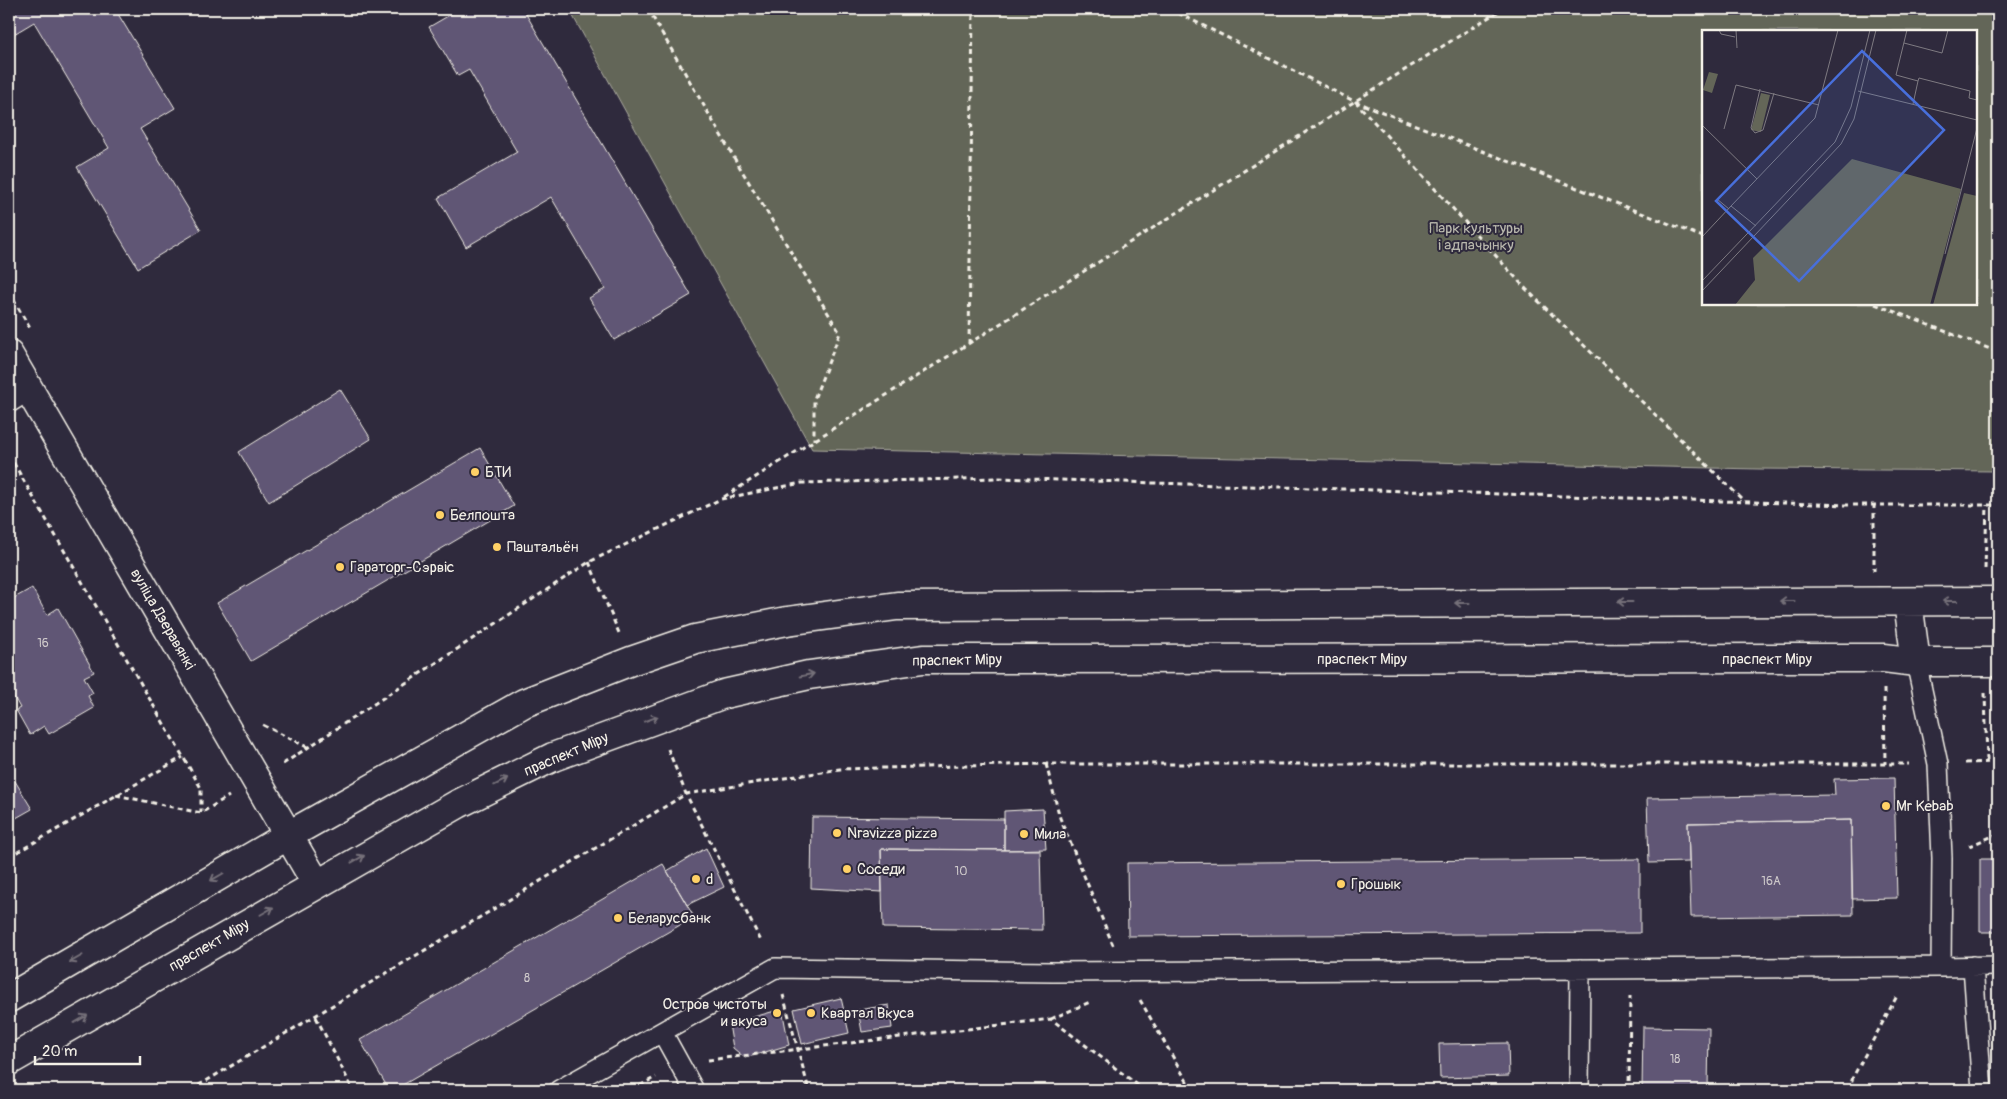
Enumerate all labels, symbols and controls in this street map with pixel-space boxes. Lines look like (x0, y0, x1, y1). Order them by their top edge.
inset map (1702, 30, 1977, 305)
park label: Парк культуры і адпачынку (1429, 219, 1523, 255)
place label: БТИ (485, 463, 511, 482)
marker: БТИ (469, 466, 481, 478)
place label: Белпошта (450, 506, 515, 525)
marker: Белпошта (434, 509, 446, 521)
place label: Паштальён (507, 538, 578, 557)
marker: Паштальён (491, 541, 503, 553)
place label: Гараторг-Сэрвіс (350, 558, 455, 577)
marker: Гараторг-Сэрвіс (334, 561, 346, 573)
street label: вуліца Дзеравянкі (126, 565, 199, 674)
one-way arrow (1779, 596, 1796, 606)
one-way arrow (1942, 596, 1958, 606)
one-way arrow (1617, 597, 1633, 607)
one-way arrow (1454, 598, 1470, 608)
house number: 16 (37, 636, 49, 651)
street label: праспект Міру (912, 650, 1003, 671)
street label: праспект Міру (1317, 650, 1407, 669)
street label: праспект Міру (1722, 650, 1812, 669)
one-way arrow (799, 670, 815, 680)
one-way arrow (643, 714, 658, 723)
street label: праспект Міру (521, 728, 612, 781)
one-way arrow (493, 777, 508, 786)
place label: Mr Kebab (1896, 797, 1954, 816)
marker: Mr Kebab (1880, 800, 1892, 812)
place label: Nravizza pizza (847, 824, 937, 843)
place label: Мила (1034, 825, 1066, 844)
marker: Nravizza pizza (831, 827, 843, 839)
marker: Мила (1018, 828, 1030, 840)
one-way arrow (351, 854, 365, 864)
place label: Соседи (857, 860, 905, 879)
marker: Соседи (841, 863, 853, 875)
house number: 10 (955, 864, 967, 879)
place label: d (706, 870, 713, 889)
one-way arrow (210, 873, 224, 883)
marker: d (690, 873, 702, 885)
house number: 16А (1761, 874, 1781, 889)
place label: Грошык (1351, 875, 1402, 894)
marker: Грошык (1335, 878, 1347, 890)
one-way arrow (260, 906, 274, 916)
place label: Беларусбанк (628, 909, 711, 928)
marker: Беларусбанк (612, 912, 624, 924)
street label: праспект Міру (166, 914, 253, 976)
one-way arrow (69, 954, 84, 964)
house number: 8 (524, 971, 530, 986)
place label: Остров чистоты и вкуса (663, 995, 767, 1031)
place label: Квартал Вкуса (821, 1004, 914, 1023)
marker: Остров чистоты и вкуса (771, 1007, 783, 1019)
marker: Квартал Вкуса (805, 1007, 817, 1019)
one-way arrow (74, 1014, 88, 1024)
scale bar (35, 1034, 140, 1066)
text: 20 m (42, 1042, 77, 1061)
house number: 18 (1670, 1052, 1680, 1067)

